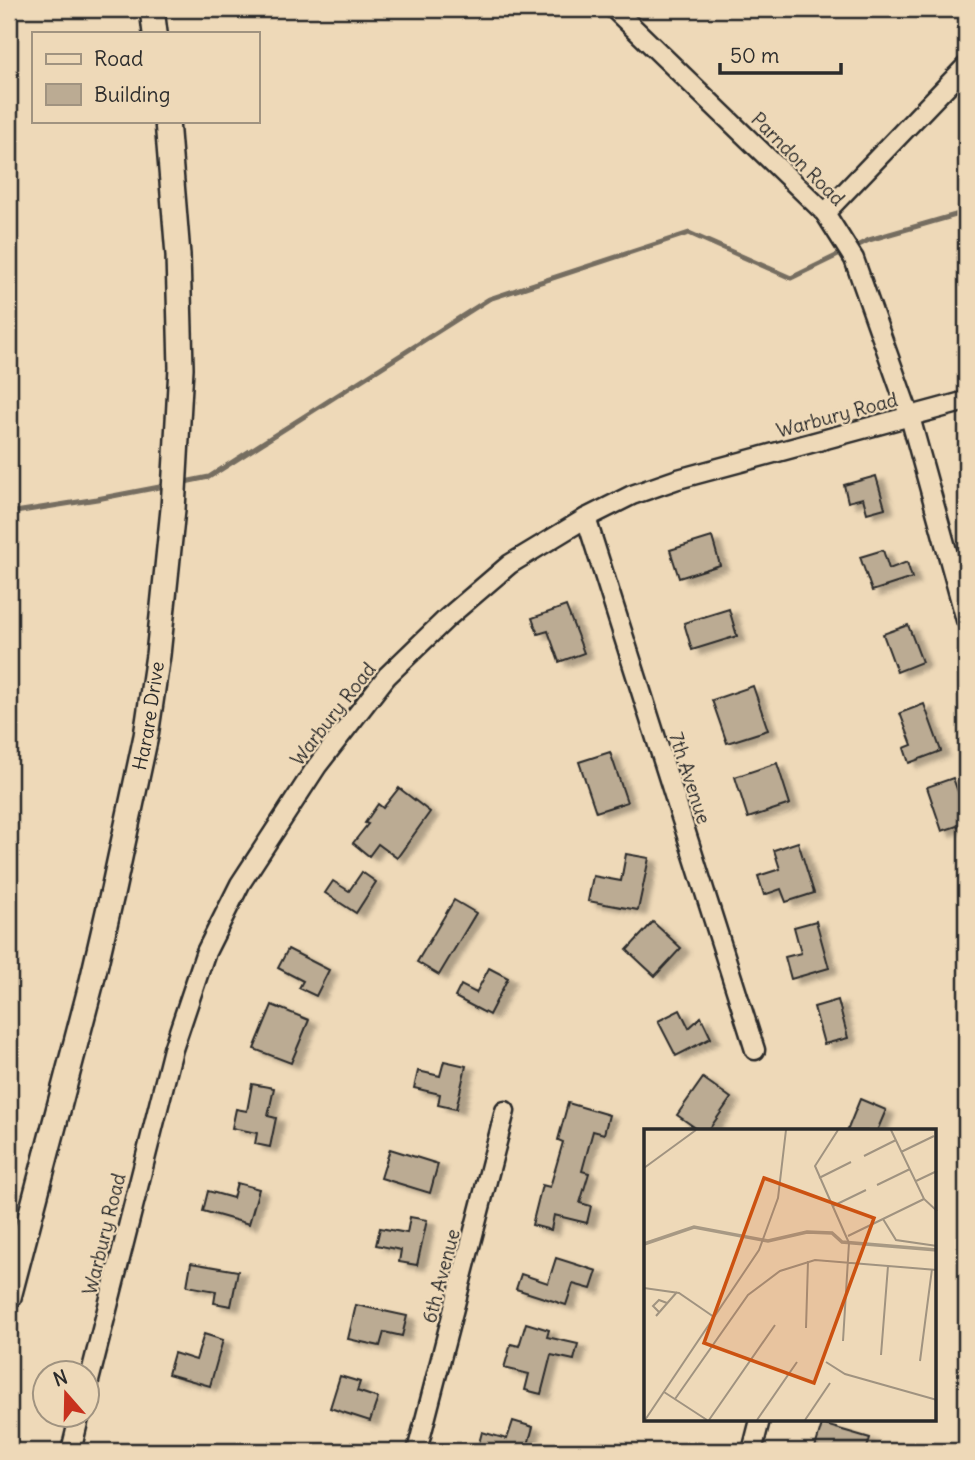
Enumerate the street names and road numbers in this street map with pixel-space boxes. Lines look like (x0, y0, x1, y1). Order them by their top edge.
street label: Parndon Road (746, 107, 850, 211)
street label: Warbury Road (774, 387, 900, 443)
street label: Warbury Road (285, 658, 381, 770)
street label: Harare Drive (127, 660, 169, 772)
street label: 7th Avenue (664, 729, 716, 827)
street label: Warbury Road (77, 1171, 131, 1297)
street label: 6th Avenue (417, 1226, 465, 1326)

